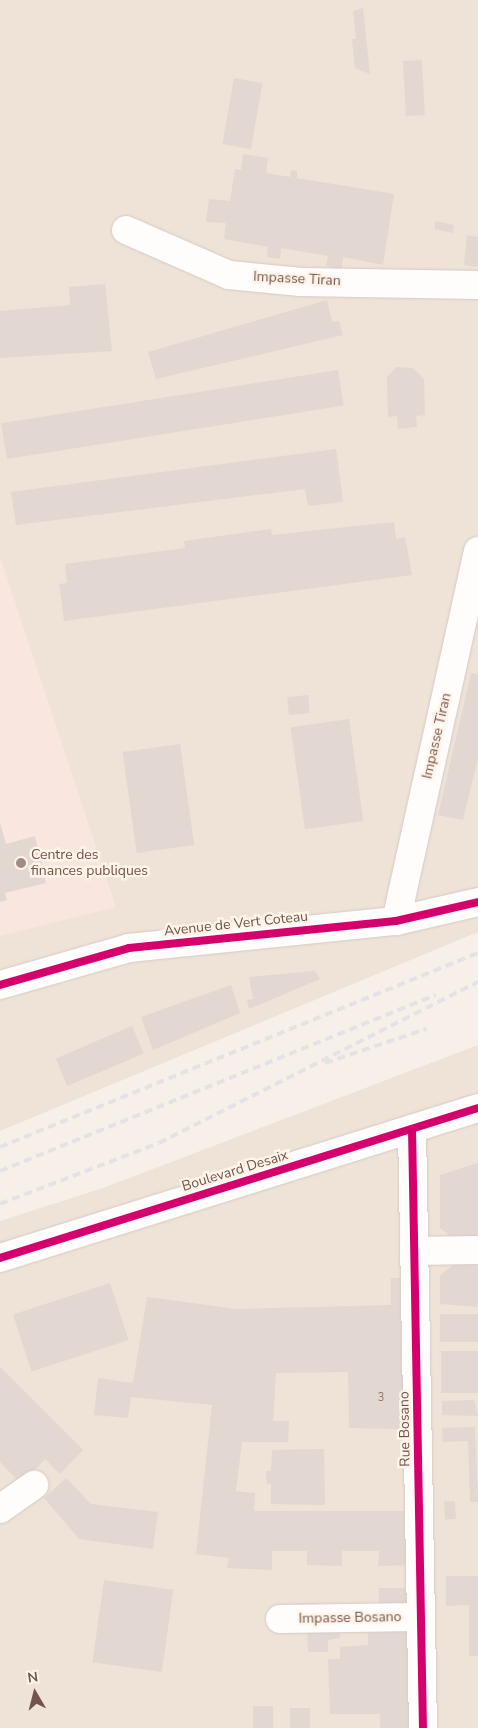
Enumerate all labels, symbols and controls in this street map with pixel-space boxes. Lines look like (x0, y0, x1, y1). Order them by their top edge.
street label: Impasse Tiran (253, 268, 341, 290)
street label: Impasse Tiran (419, 691, 455, 781)
place label: Centre des finances publiques (31, 847, 148, 880)
marker: Centre des finances publiques (15, 857, 27, 869)
street label: Avenue de Vert Coteau (163, 908, 309, 940)
street label: Boulevard Desaix (180, 1147, 290, 1195)
house number: 3 (378, 1391, 384, 1405)
street label: Rue Bosano (396, 1391, 414, 1467)
street label: Impasse Bosano (298, 1609, 402, 1627)
north arrow (10, 1668, 60, 1718)
text: N (26, 1668, 39, 1688)

